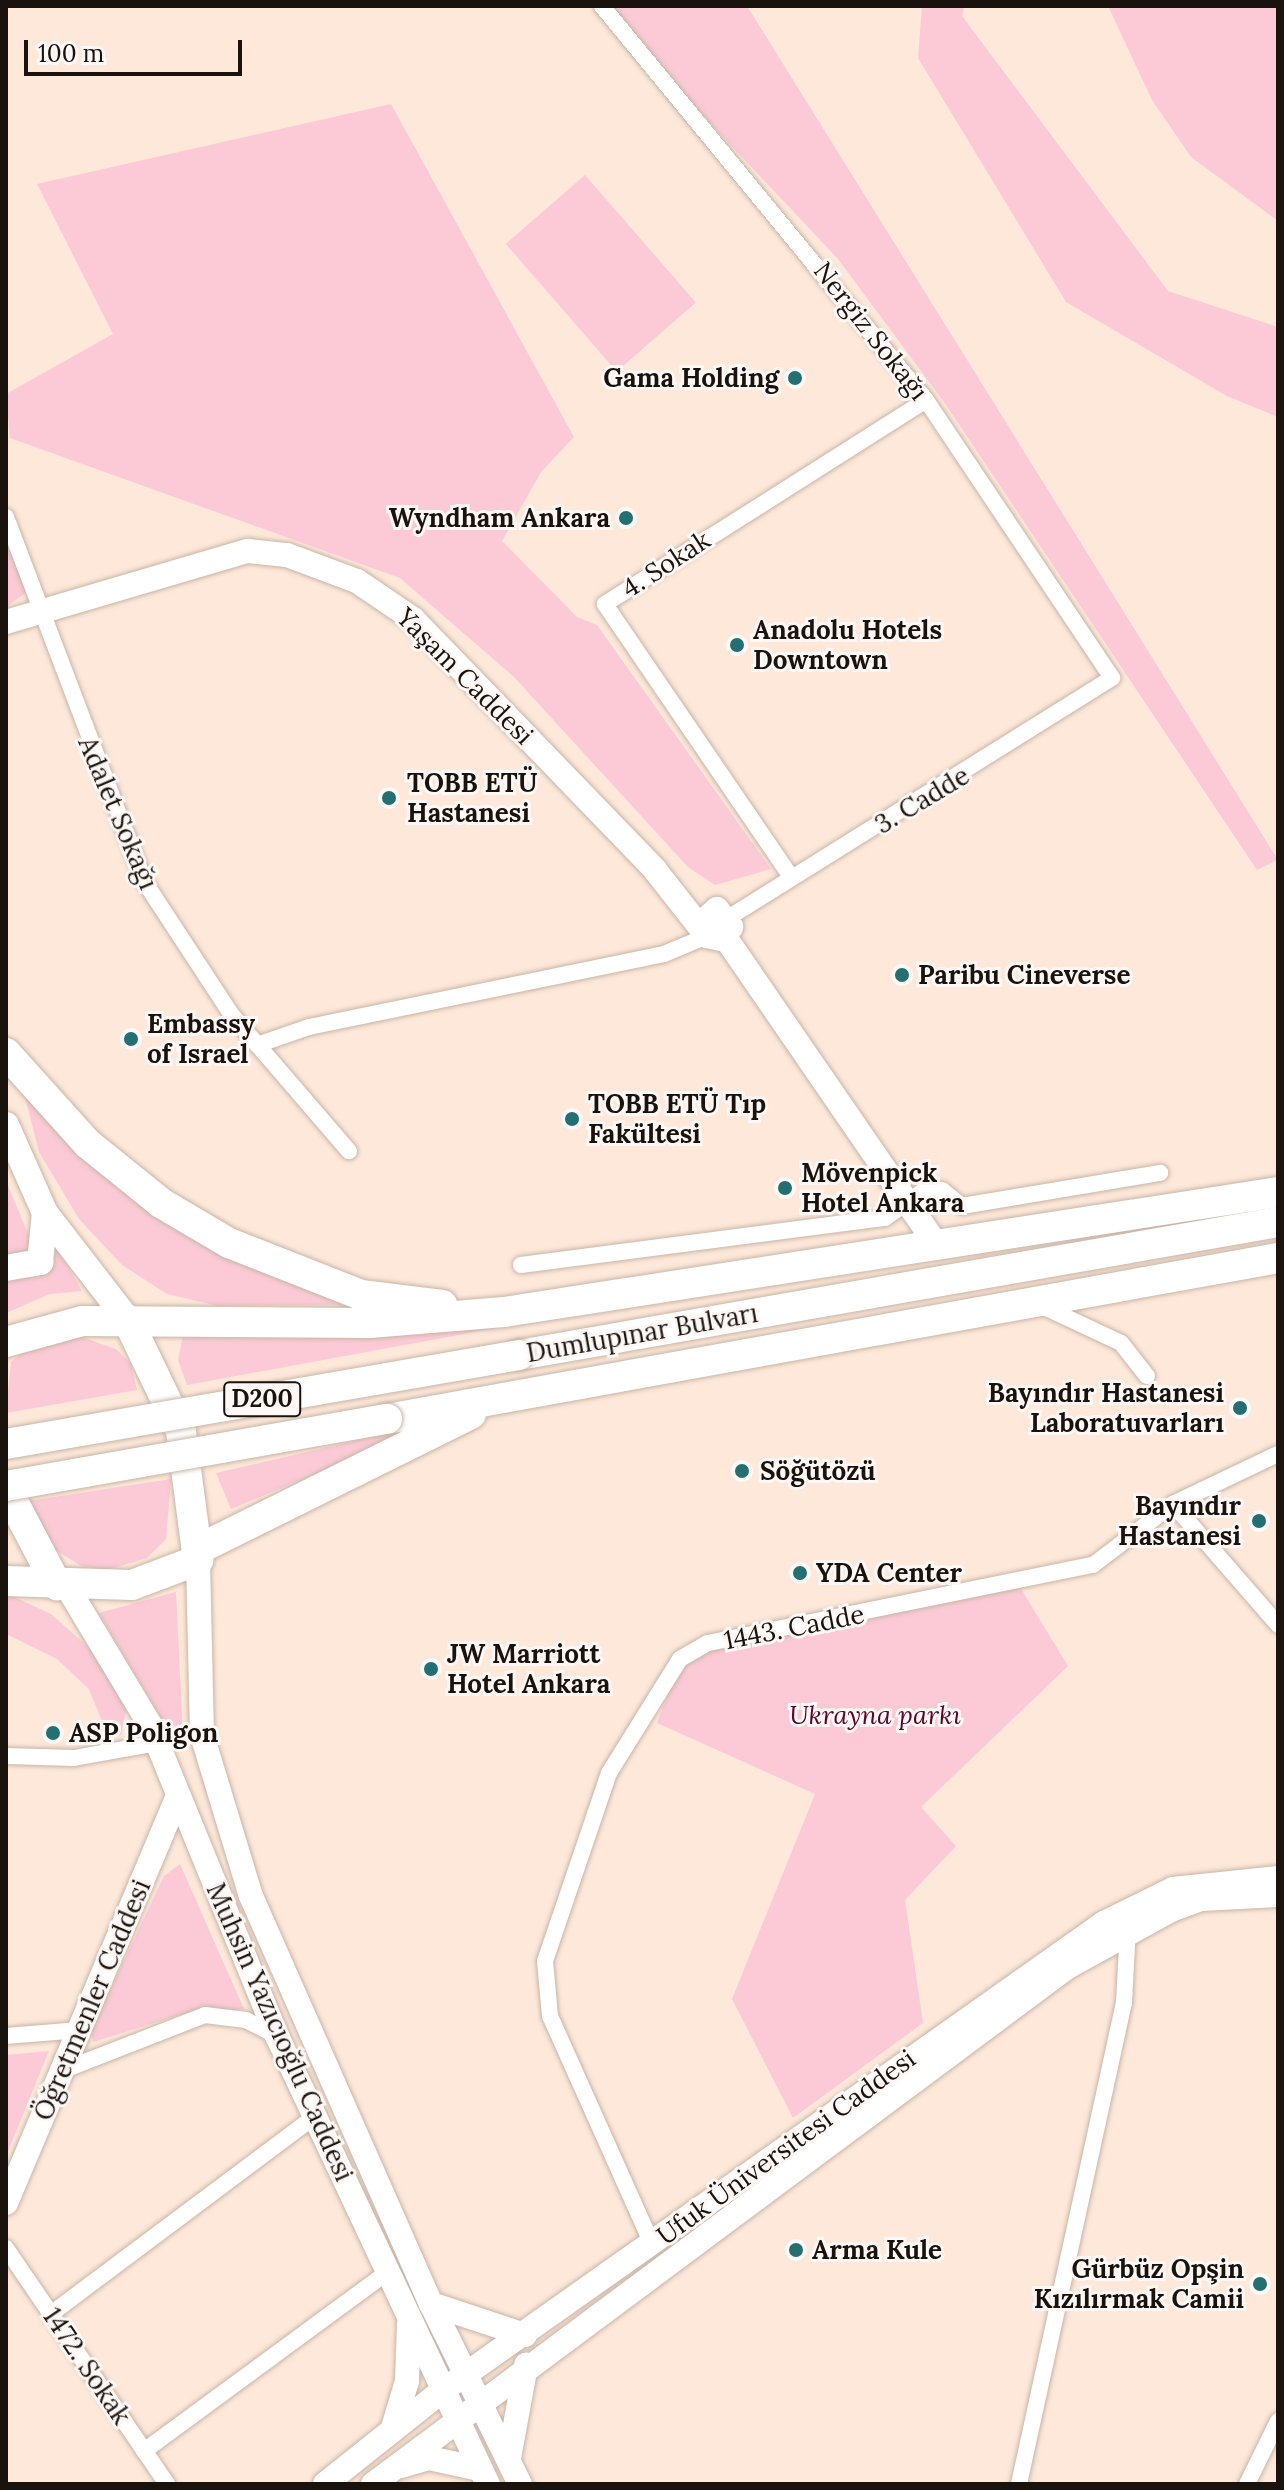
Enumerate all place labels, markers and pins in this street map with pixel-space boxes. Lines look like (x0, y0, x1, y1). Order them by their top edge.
place label: Gama Holding (603, 362, 779, 394)
marker: Gama Holding (786, 369, 804, 387)
place label: Wyndham Ankara (389, 502, 610, 534)
marker: Wyndham Ankara (617, 509, 635, 527)
place label: Anadolu Hotels Downtown (753, 614, 942, 676)
marker: Anadolu Hotels Downtown (728, 636, 746, 654)
place label: TOBB ETÜ Hastanesi (407, 767, 537, 828)
marker: TOBB ETÜ Hastanesi (378, 787, 400, 809)
place label: Paribu Cineverse (918, 959, 1130, 991)
marker: Paribu Cineverse (893, 966, 911, 984)
place label: Embassy of Israel (147, 1008, 255, 1070)
marker: Embassy of Israel (122, 1030, 140, 1048)
place label: TOBB ETÜ Tıp Fakültesi (588, 1088, 766, 1150)
marker: TOBB ETÜ Tıp Fakültesi (563, 1110, 581, 1128)
place label: Mövenpick Hotel Ankara (801, 1157, 964, 1218)
marker: Mövenpick Hotel Ankara (776, 1179, 794, 1197)
place label: Bayındır Hastanesi Laboratuvarları (988, 1377, 1224, 1438)
marker: Bayındır Hastanesi Laboratuvarları (1231, 1399, 1249, 1417)
place label: Söğütözü (760, 1455, 876, 1487)
marker: Söğütözü (731, 1460, 753, 1482)
place label: Bayındır Hastanesi (1118, 1490, 1241, 1552)
marker: Bayındır Hastanesi (1248, 1510, 1270, 1532)
place label: YDA Center (816, 1557, 962, 1589)
marker: YDA Center (791, 1564, 809, 1582)
place label: JW Marriott Hotel Ankara (447, 1638, 610, 1700)
marker: JW Marriott Hotel Ankara (422, 1660, 440, 1678)
place label: ASP Poligon (69, 1717, 218, 1749)
marker: ASP Poligon (44, 1724, 62, 1742)
place label: Arma Kule (812, 2234, 942, 2266)
marker: Arma Kule (787, 2241, 805, 2259)
place label: Gürbüz Opşin Kızılırmak Camii (1034, 2253, 1244, 2314)
marker: Gürbüz Opşin Kızılırmak Camii (1251, 2275, 1269, 2293)

